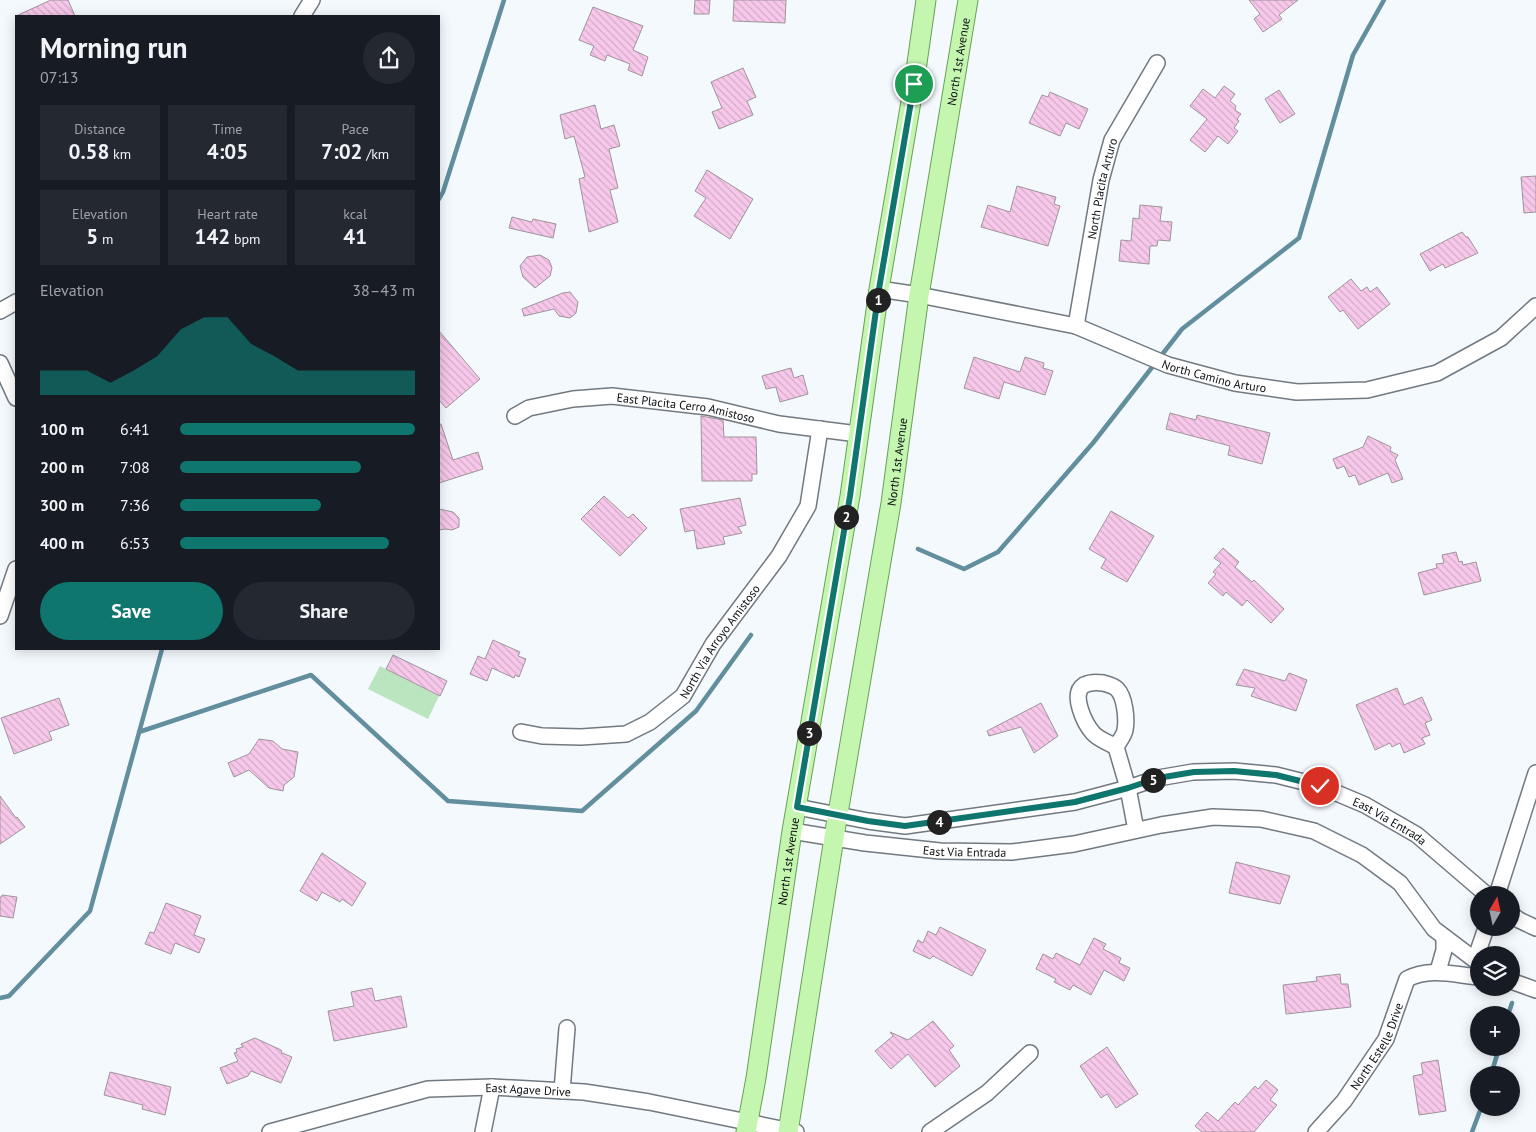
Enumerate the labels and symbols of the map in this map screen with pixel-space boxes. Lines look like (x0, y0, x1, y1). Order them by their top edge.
street label: North 1st Avenue (943, 16, 972, 107)
pin (893, 63, 935, 105)
street label: North Placita Arturo (1084, 136, 1120, 240)
pin: 1 (866, 288, 890, 312)
street label: North Camino Arturo (1160, 356, 1267, 395)
street label: East Placita Cerro Amistoso (616, 389, 757, 425)
street label: North 1st Avenue (883, 417, 910, 507)
pin: 2 (834, 504, 858, 530)
street label: North Via Arroyo Amistoso (676, 581, 763, 701)
pin: 3 (796, 720, 822, 746)
pin (1299, 765, 1341, 807)
pin: 5 (1140, 768, 1166, 792)
street label: East Via Entrada (1351, 793, 1430, 848)
pin: 4 (926, 810, 952, 834)
street label: North 1st Avenue (774, 816, 802, 906)
street label: East Via Entrada (922, 842, 1006, 859)
north arrow (1470, 886, 1520, 936)
street label: North Estelle Drive (1346, 1000, 1406, 1092)
street label: East Agave Drive (485, 1080, 571, 1099)

